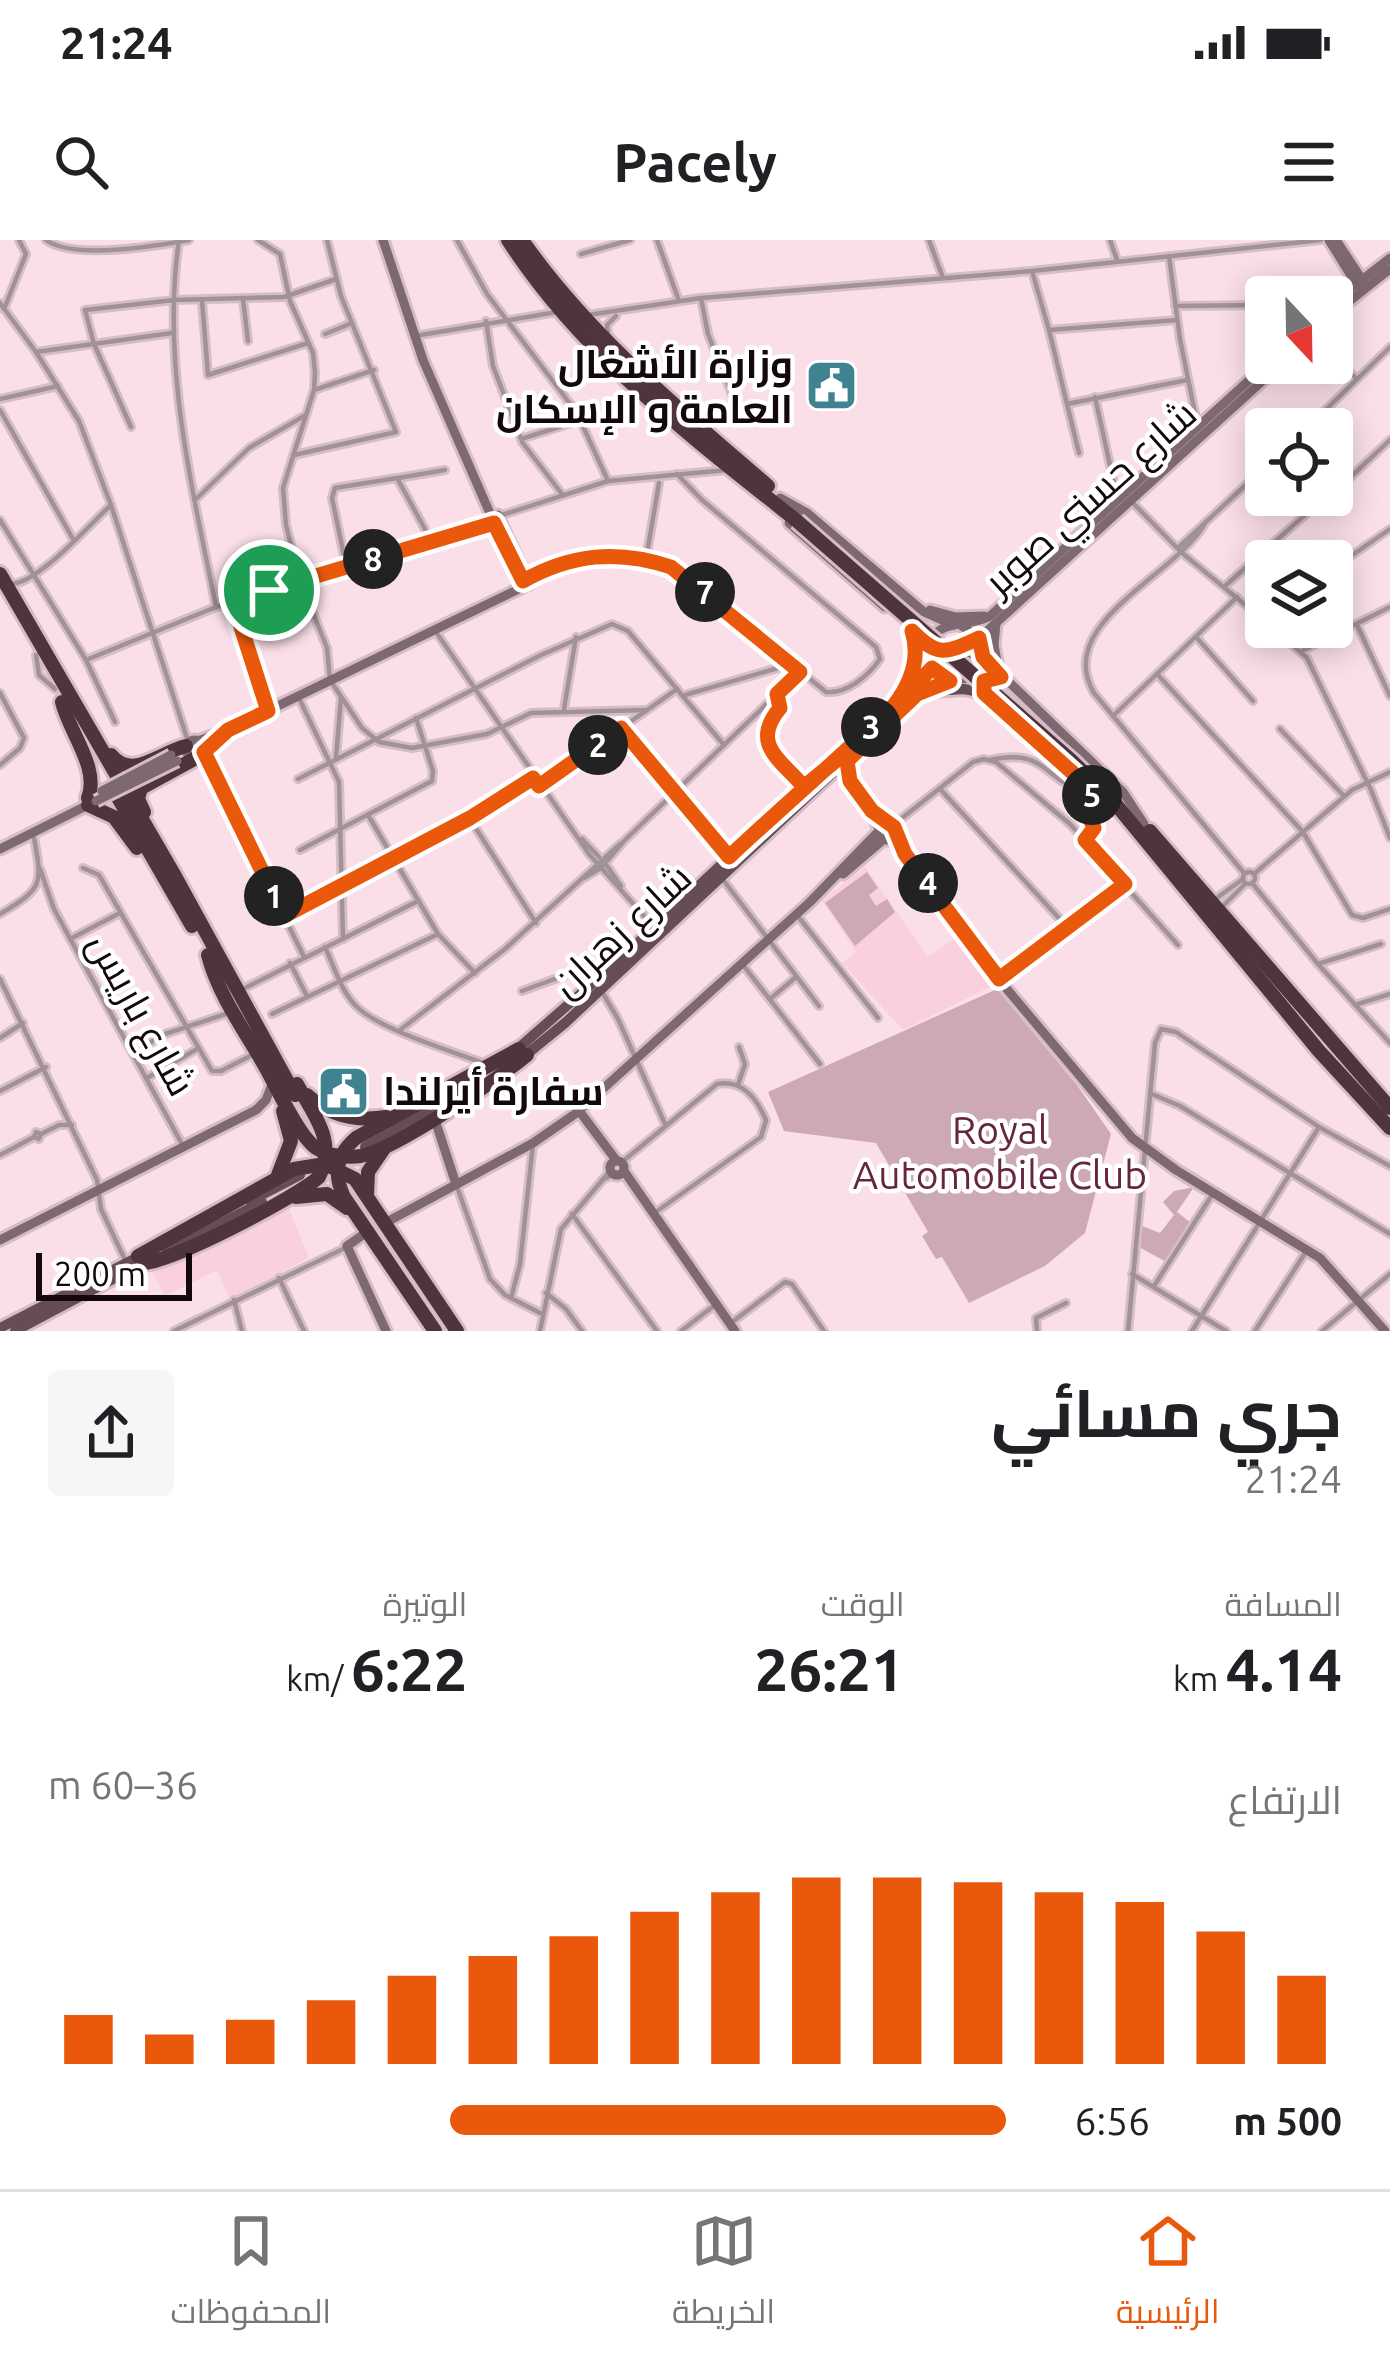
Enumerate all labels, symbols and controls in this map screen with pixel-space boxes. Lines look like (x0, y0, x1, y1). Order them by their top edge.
text: 21:24 (60, 17, 173, 68)
icon: search (48, 129, 114, 195)
icon: menu (1276, 129, 1342, 195)
text: Pacely (613, 132, 777, 192)
north arrow (1245, 276, 1353, 384)
map controls (1245, 276, 1353, 648)
place label: وزارة الأشغال العامة و الإسكان (496, 342, 793, 435)
public building icon: وزارة الأشغال العامة و الإسكان (804, 358, 860, 414)
street label: شارع حسني صوبر (974, 391, 1211, 611)
button: locate (1245, 408, 1353, 516)
pin: 8 (343, 529, 403, 589)
pin (218, 539, 320, 641)
text: 8 (364, 540, 382, 577)
button: layers (1245, 540, 1353, 648)
icon: arrive (236, 557, 302, 623)
pin: 7 (675, 562, 735, 622)
text: 7 (696, 573, 714, 610)
pin: 3 (841, 697, 901, 757)
text: 3 (862, 708, 880, 745)
pin: 2 (568, 715, 628, 775)
text: 2 (589, 726, 607, 763)
pin: 5 (1062, 765, 1122, 825)
text: 5 (1083, 776, 1101, 813)
pin: 4 (898, 853, 958, 913)
street label: شارع زهران (542, 855, 703, 1009)
text: 4 (919, 864, 937, 901)
pin: 1 (244, 866, 304, 926)
text: 1 (265, 877, 283, 914)
street label: شارع باريس (75, 925, 205, 1105)
public building icon: سفارة أيرلندا (316, 1063, 372, 1119)
place label: سفارة أيرلندا (383, 1066, 604, 1115)
park label: Royal Automobile Club (853, 1108, 1147, 1196)
scale bar (36, 1247, 192, 1300)
text: 200 m (54, 1255, 146, 1292)
button: share (48, 1370, 174, 1496)
text: جري مسائي (991, 1375, 1342, 1449)
text: 21:24 (1244, 1457, 1342, 1500)
text: الوتيرة (383, 1585, 467, 1622)
text: الوقت (821, 1585, 905, 1622)
text: المسافة (1225, 1585, 1342, 1622)
text: 6:22 (351, 1635, 467, 1702)
text: 26:21 (755, 1635, 905, 1702)
text: 4.14 (1226, 1635, 1342, 1702)
text: /km (286, 1660, 351, 1697)
text: km (1173, 1660, 1226, 1697)
text: 36–60 m (48, 1763, 198, 1806)
text: الارتفاع (1228, 1778, 1342, 1821)
text: 6:56 (1074, 2099, 1150, 2142)
text: 500 m (1233, 2099, 1342, 2142)
tab: المحفوظات (171, 2208, 331, 2342)
tab: الخريطة (672, 2208, 775, 2342)
tab: الرئيسية (1116, 2208, 1220, 2342)

